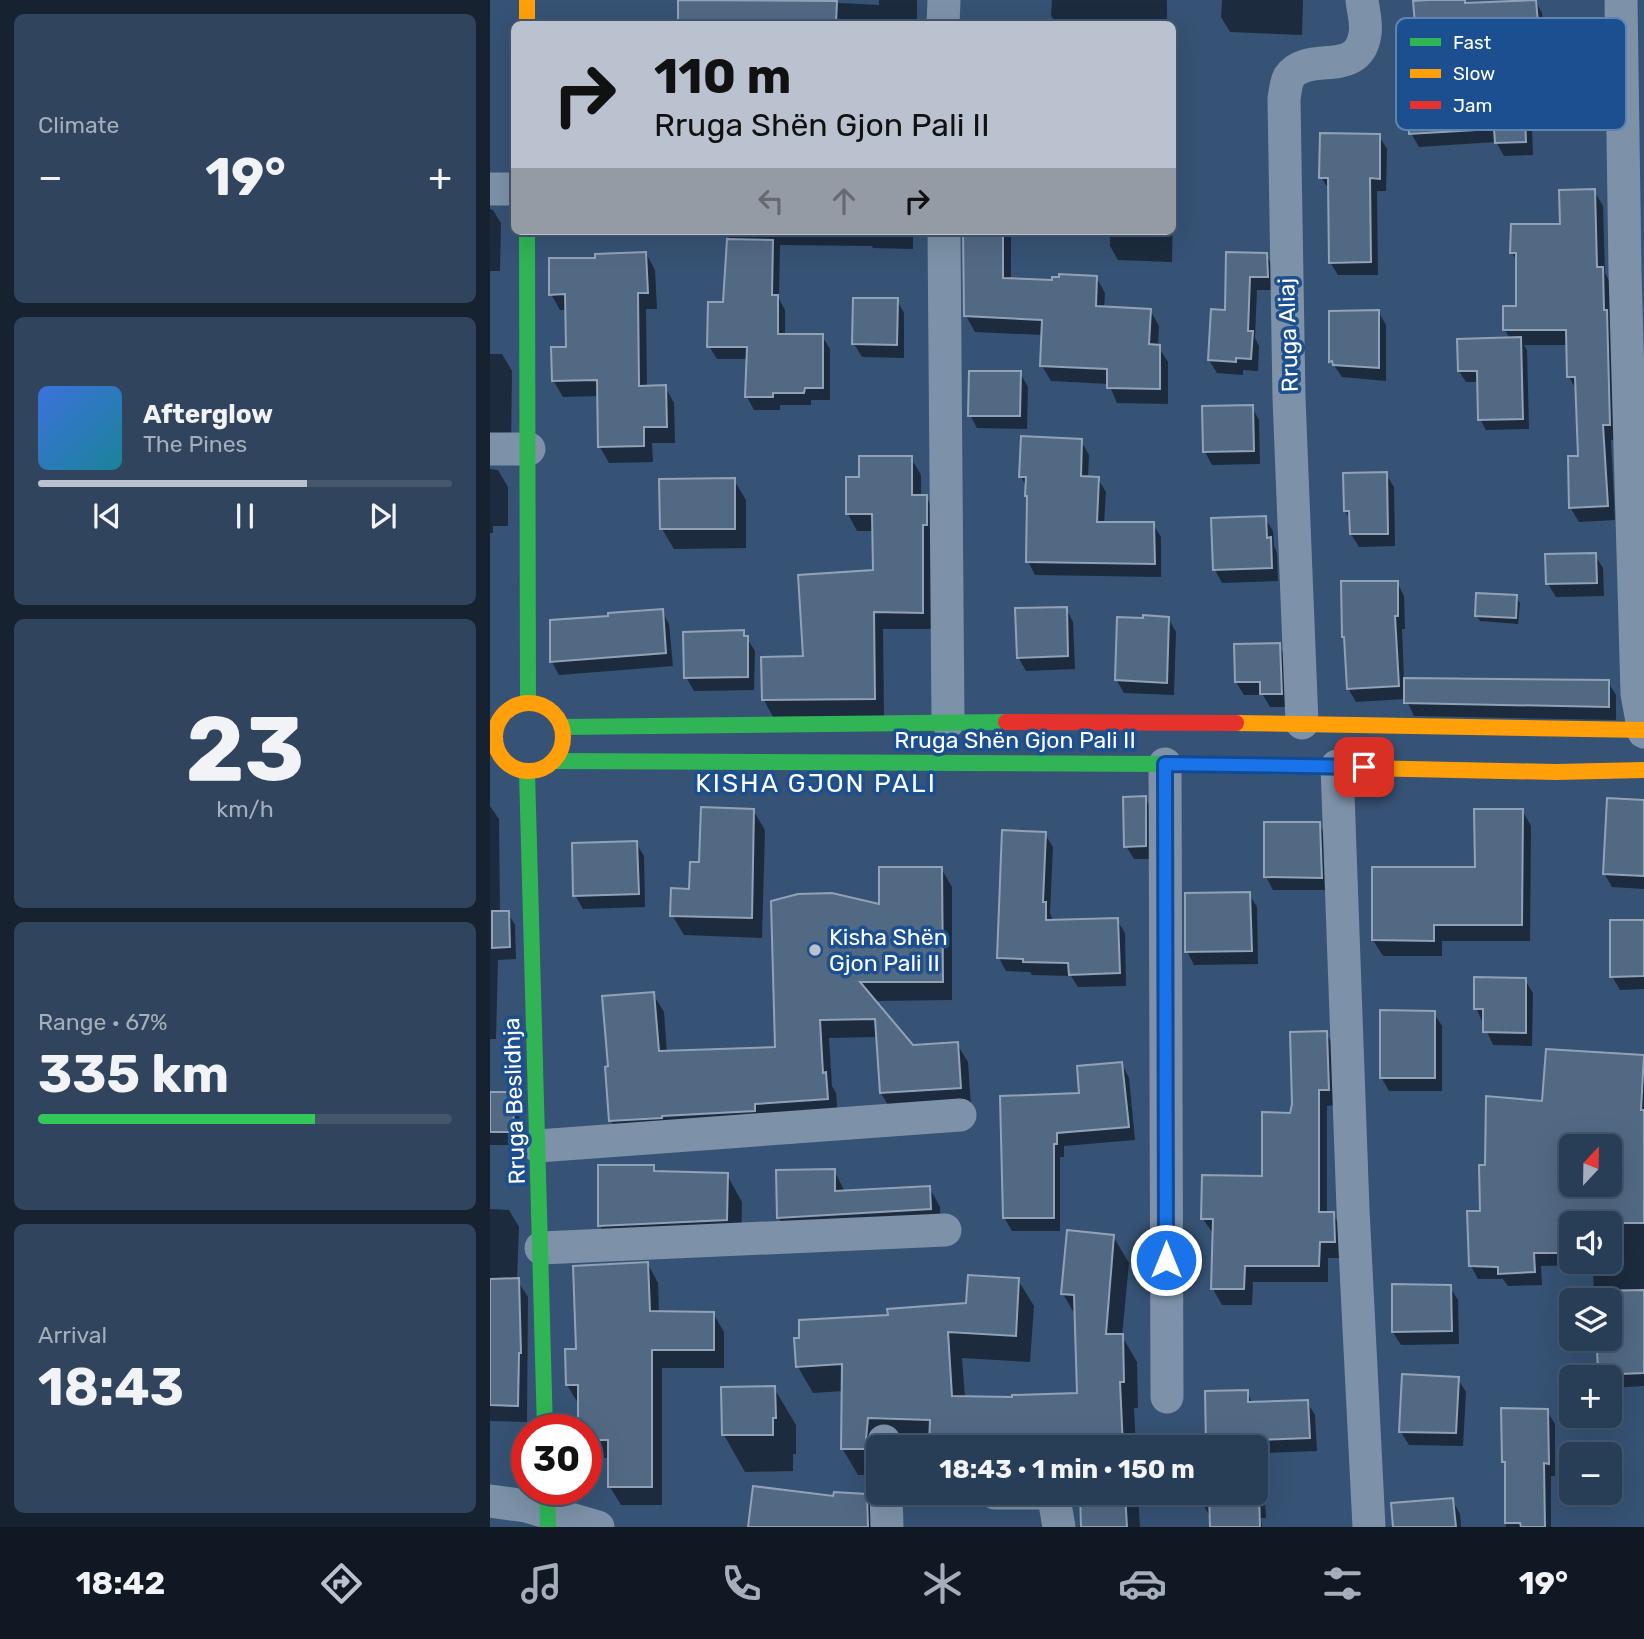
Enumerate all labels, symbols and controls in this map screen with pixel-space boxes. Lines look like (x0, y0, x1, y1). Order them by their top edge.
legend (1396, 18, 1626, 130)
text: Fast (1453, 31, 1492, 54)
text: 110 m (654, 47, 791, 105)
icon: right (539, 49, 630, 140)
text: Slow (1453, 62, 1495, 85)
text: Jam (1453, 94, 1492, 117)
text: Rruga Shën Gjon Pali II (654, 106, 990, 144)
text: Climate (38, 111, 119, 139)
text: 19° (205, 146, 286, 208)
text: − (38, 154, 63, 200)
text: + (428, 154, 452, 200)
icon: left (752, 182, 790, 220)
icon: ahead (825, 182, 863, 220)
icon: right (898, 182, 936, 220)
street label: Rruga Aliaj (1272, 277, 1304, 393)
text: Afterglow (143, 399, 273, 430)
text: The Pines (143, 430, 247, 458)
icon: previous (88, 497, 126, 535)
icon: pause (226, 497, 264, 535)
icon: next (364, 497, 402, 535)
text: 23 (185, 695, 305, 803)
street label: Rruga Shën Gjon Pali II (894, 726, 1136, 754)
pin (1334, 737, 1394, 797)
icon: arrive (1345, 748, 1383, 786)
district label: KISHA GJON PALI (695, 768, 937, 799)
text: km/h (216, 795, 274, 823)
place label: Kisha Shën Gjon Pali II (829, 923, 948, 977)
marker: Kisha Shën Gjon Pali II (807, 942, 823, 958)
text: Range · 67% (38, 1008, 168, 1036)
street label: Rruga Beslidhja (497, 1017, 531, 1185)
text: 335 km (38, 1043, 229, 1105)
north arrow (1559, 1134, 1622, 1197)
map controls (1559, 1134, 1622, 1505)
button: sound (1559, 1211, 1622, 1274)
position arrow (1129, 1223, 1203, 1297)
button: layers (1559, 1288, 1622, 1351)
text: Arrival (38, 1321, 107, 1349)
text: 18:43 (38, 1356, 184, 1418)
button: + (1559, 1365, 1622, 1428)
speed limit sign: 30 (511, 1414, 602, 1505)
button: − (1559, 1442, 1622, 1505)
text: 18:43 · 1 min · 150 m (939, 1454, 1195, 1485)
icon: directions (317, 1559, 366, 1608)
icon: music (517, 1559, 566, 1608)
icon: phone (717, 1559, 766, 1608)
icon: climate (918, 1559, 967, 1608)
icon: car (1118, 1559, 1167, 1608)
icon: filters (1318, 1559, 1367, 1608)
text: 18:42 (76, 1564, 165, 1602)
text: 19° (1519, 1564, 1568, 1602)

